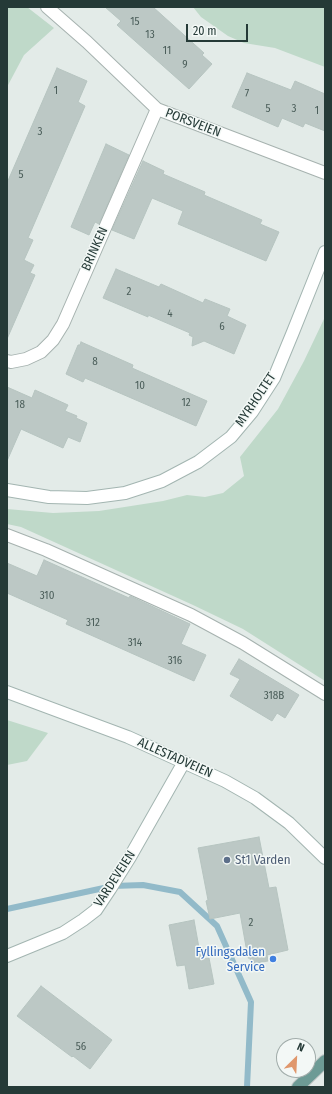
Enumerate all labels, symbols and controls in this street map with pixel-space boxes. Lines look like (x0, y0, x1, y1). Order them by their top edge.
house number: 15 (130, 15, 140, 29)
scale bar (188, 16, 250, 42)
text: 20 m (193, 24, 217, 38)
house number: 13 (145, 28, 155, 42)
house number: 11 (163, 44, 171, 58)
house number: 9 (182, 58, 188, 72)
house number: 1 (54, 84, 58, 98)
house number: 7 (245, 87, 249, 101)
house number: 5 (265, 102, 271, 116)
house number: 3 (292, 102, 296, 116)
house number: 1 (315, 104, 319, 118)
street label: PORSVEIEN (163, 105, 223, 141)
house number: 3 (38, 125, 42, 139)
house number: 5 (18, 168, 24, 182)
street label: BRINKEN (78, 225, 112, 273)
house number: 2 (127, 285, 131, 299)
house number: 4 (167, 307, 173, 321)
house number: 6 (219, 320, 225, 334)
house number: 8 (92, 355, 98, 369)
street label: MYRHOLTET (232, 370, 280, 430)
house number: 10 (135, 379, 145, 393)
house number: 12 (181, 396, 191, 410)
house number: 18 (15, 398, 25, 412)
house number: 310 (40, 589, 54, 603)
house number: 312 (86, 616, 100, 630)
house number: 314 (128, 636, 142, 650)
house number: 316 (168, 654, 182, 668)
house number: 318B (264, 689, 284, 703)
street label: ALLESTADVEIEN (135, 735, 215, 781)
street label: VARDEVEIEN (91, 848, 139, 910)
place label: St1 Varden (235, 852, 291, 868)
marker: St1 Varden (222, 855, 232, 865)
house number: 2 (249, 916, 253, 930)
place label: Fyllingsdalen Service (196, 944, 265, 975)
marker: Fyllingsdalen Service (268, 954, 278, 964)
north arrow (276, 1038, 316, 1078)
house number: 56 (76, 1040, 86, 1054)
text: N (295, 1040, 306, 1055)

